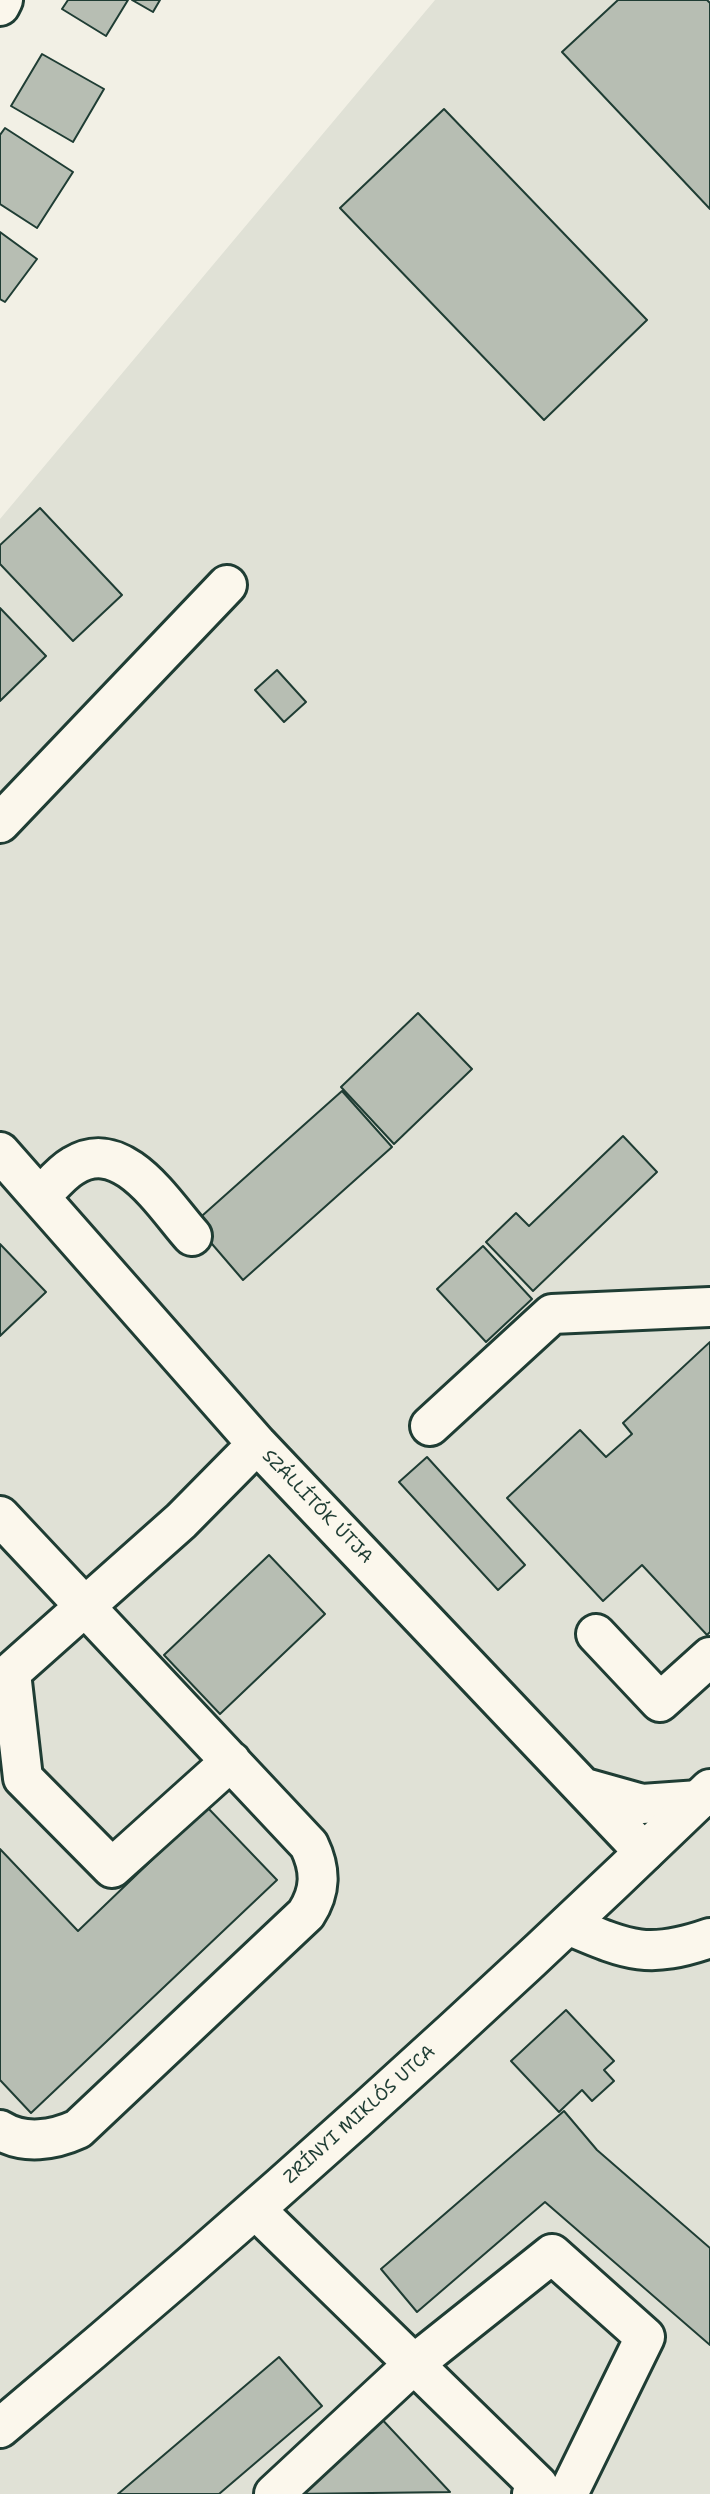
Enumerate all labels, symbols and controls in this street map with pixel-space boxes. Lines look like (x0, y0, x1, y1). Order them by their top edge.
street label: SZÁLLÍTÓK ÚTJA (257, 1446, 377, 1568)
street label: ZRÍNYI MIKLÓS UTCA (280, 2041, 440, 2189)

